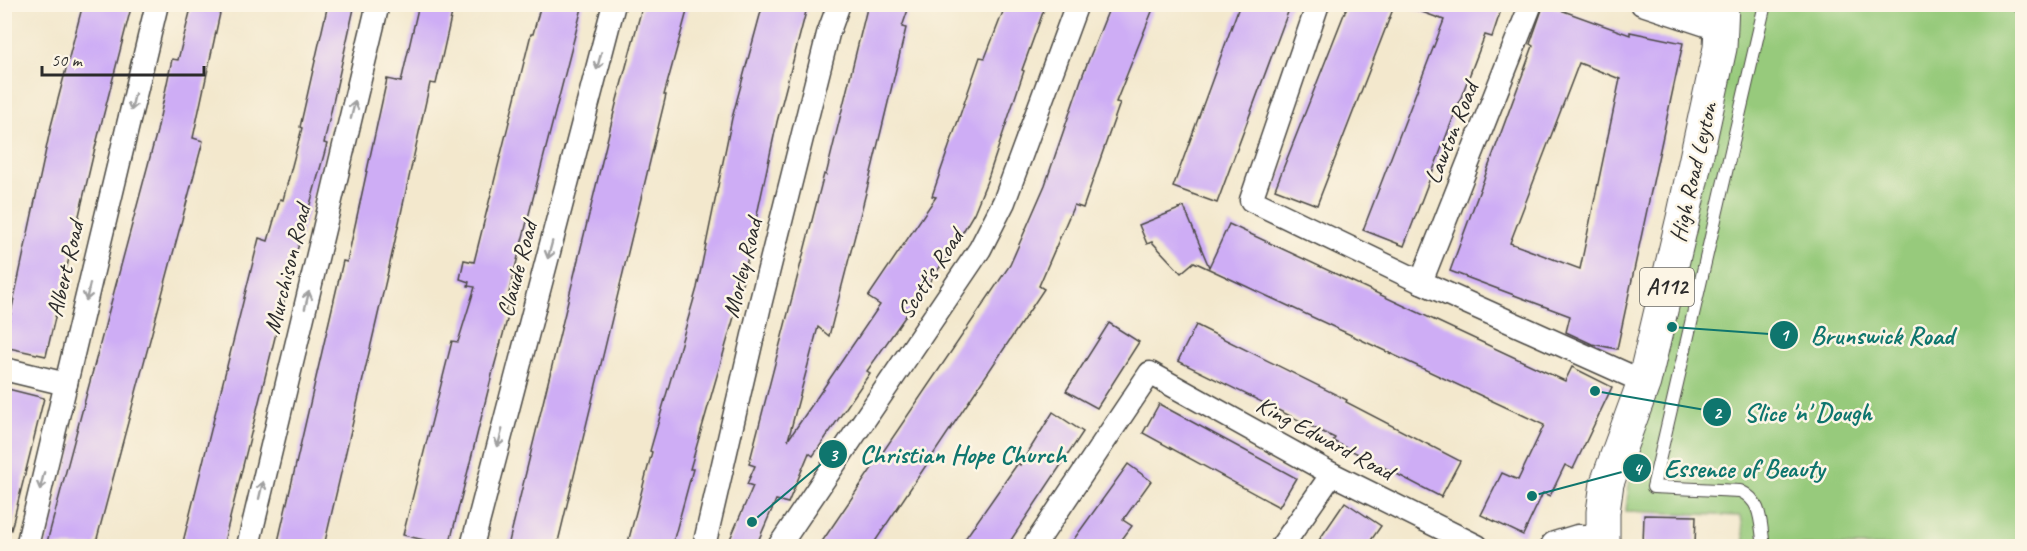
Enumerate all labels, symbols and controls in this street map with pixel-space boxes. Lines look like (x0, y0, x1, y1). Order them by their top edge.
scale bar (42, 39, 204, 77)
text: 50 m (51, 49, 84, 71)
one-way arrow (593, 51, 605, 70)
street label: Lawton Road (1417, 74, 1486, 188)
one-way arrow (127, 92, 139, 111)
street label: High Road Leyton (1662, 98, 1724, 245)
one-way arrow (347, 101, 359, 120)
street label: Murchison Road (257, 198, 318, 337)
street label: Morley Road (715, 212, 770, 321)
street label: Claude Road (490, 214, 545, 320)
street label: Albert Road (39, 215, 91, 320)
street label: Scott's Road (890, 220, 972, 325)
one-way arrow (544, 240, 555, 259)
road number: A112 (1640, 268, 1694, 306)
one-way arrow (81, 282, 93, 301)
one-way arrow (302, 291, 314, 310)
callout: Brunswick Road (1769, 313, 1965, 357)
text: Brunswick Road (1811, 319, 1958, 352)
text: 1 (1780, 324, 1790, 346)
street label: King Edward Road (1251, 389, 1402, 488)
callout: Slice 'n' Dough (1702, 390, 1884, 434)
text: Slice 'n' Dough (1744, 396, 1873, 429)
text: 2 (1713, 402, 1723, 424)
one-way arrow (494, 428, 506, 447)
callout: Christian Hope Church (818, 432, 1078, 476)
text: Christian Hope Church (860, 438, 1068, 471)
text: 3 (829, 444, 839, 466)
callout: Essence of Beauty (1622, 446, 1837, 490)
text: Essence of Beauty (1664, 452, 1827, 485)
text: 4 (1633, 458, 1643, 480)
one-way arrow (36, 472, 48, 491)
one-way arrow (256, 480, 268, 499)

